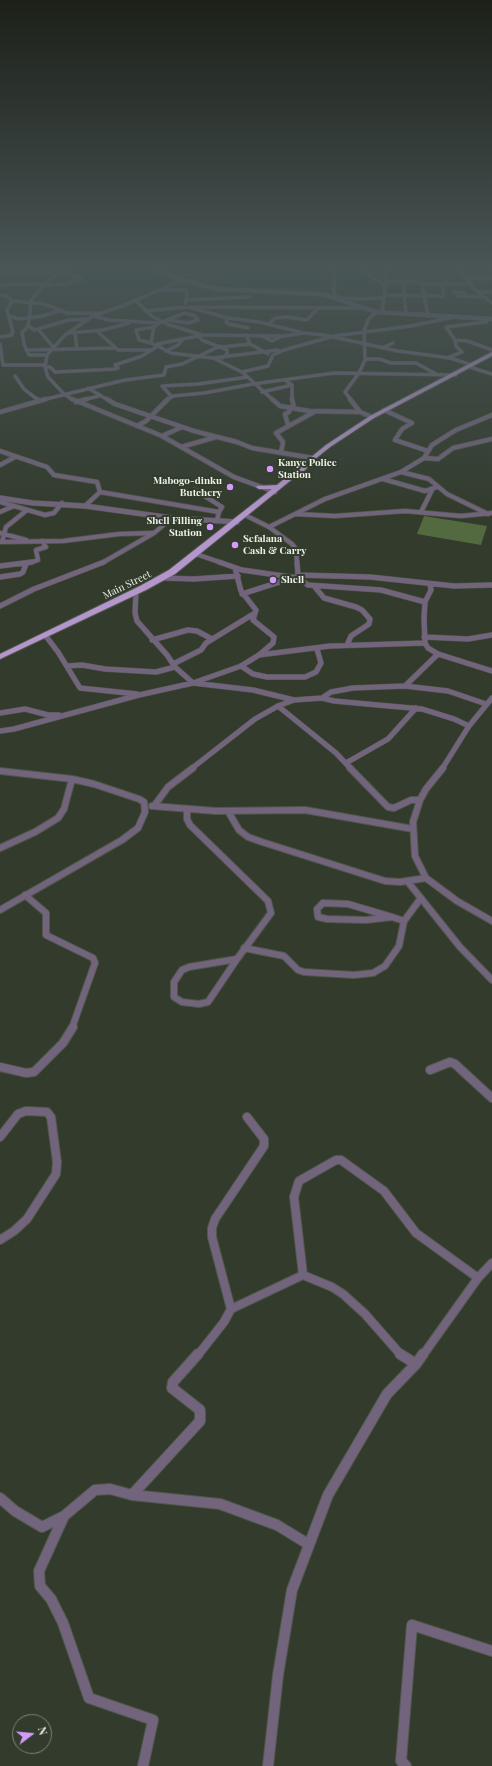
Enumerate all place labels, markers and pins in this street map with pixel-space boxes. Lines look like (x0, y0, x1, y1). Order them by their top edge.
place label: Kanye Police Station (278, 457, 337, 480)
marker: Kanye Police Station (265, 464, 275, 474)
place label: Mabogo-dinku Butchery (153, 475, 222, 498)
marker: Mabogo-dinku Butchery (225, 482, 235, 492)
place label: Shell Filling Station (146, 515, 202, 538)
marker: Shell Filling Station (205, 522, 215, 532)
place label: Sefalana Cash & Carry (243, 533, 306, 556)
marker: Sefalana Cash & Carry (230, 540, 240, 550)
place label: Shell (281, 574, 304, 586)
marker: Shell (268, 575, 278, 585)

